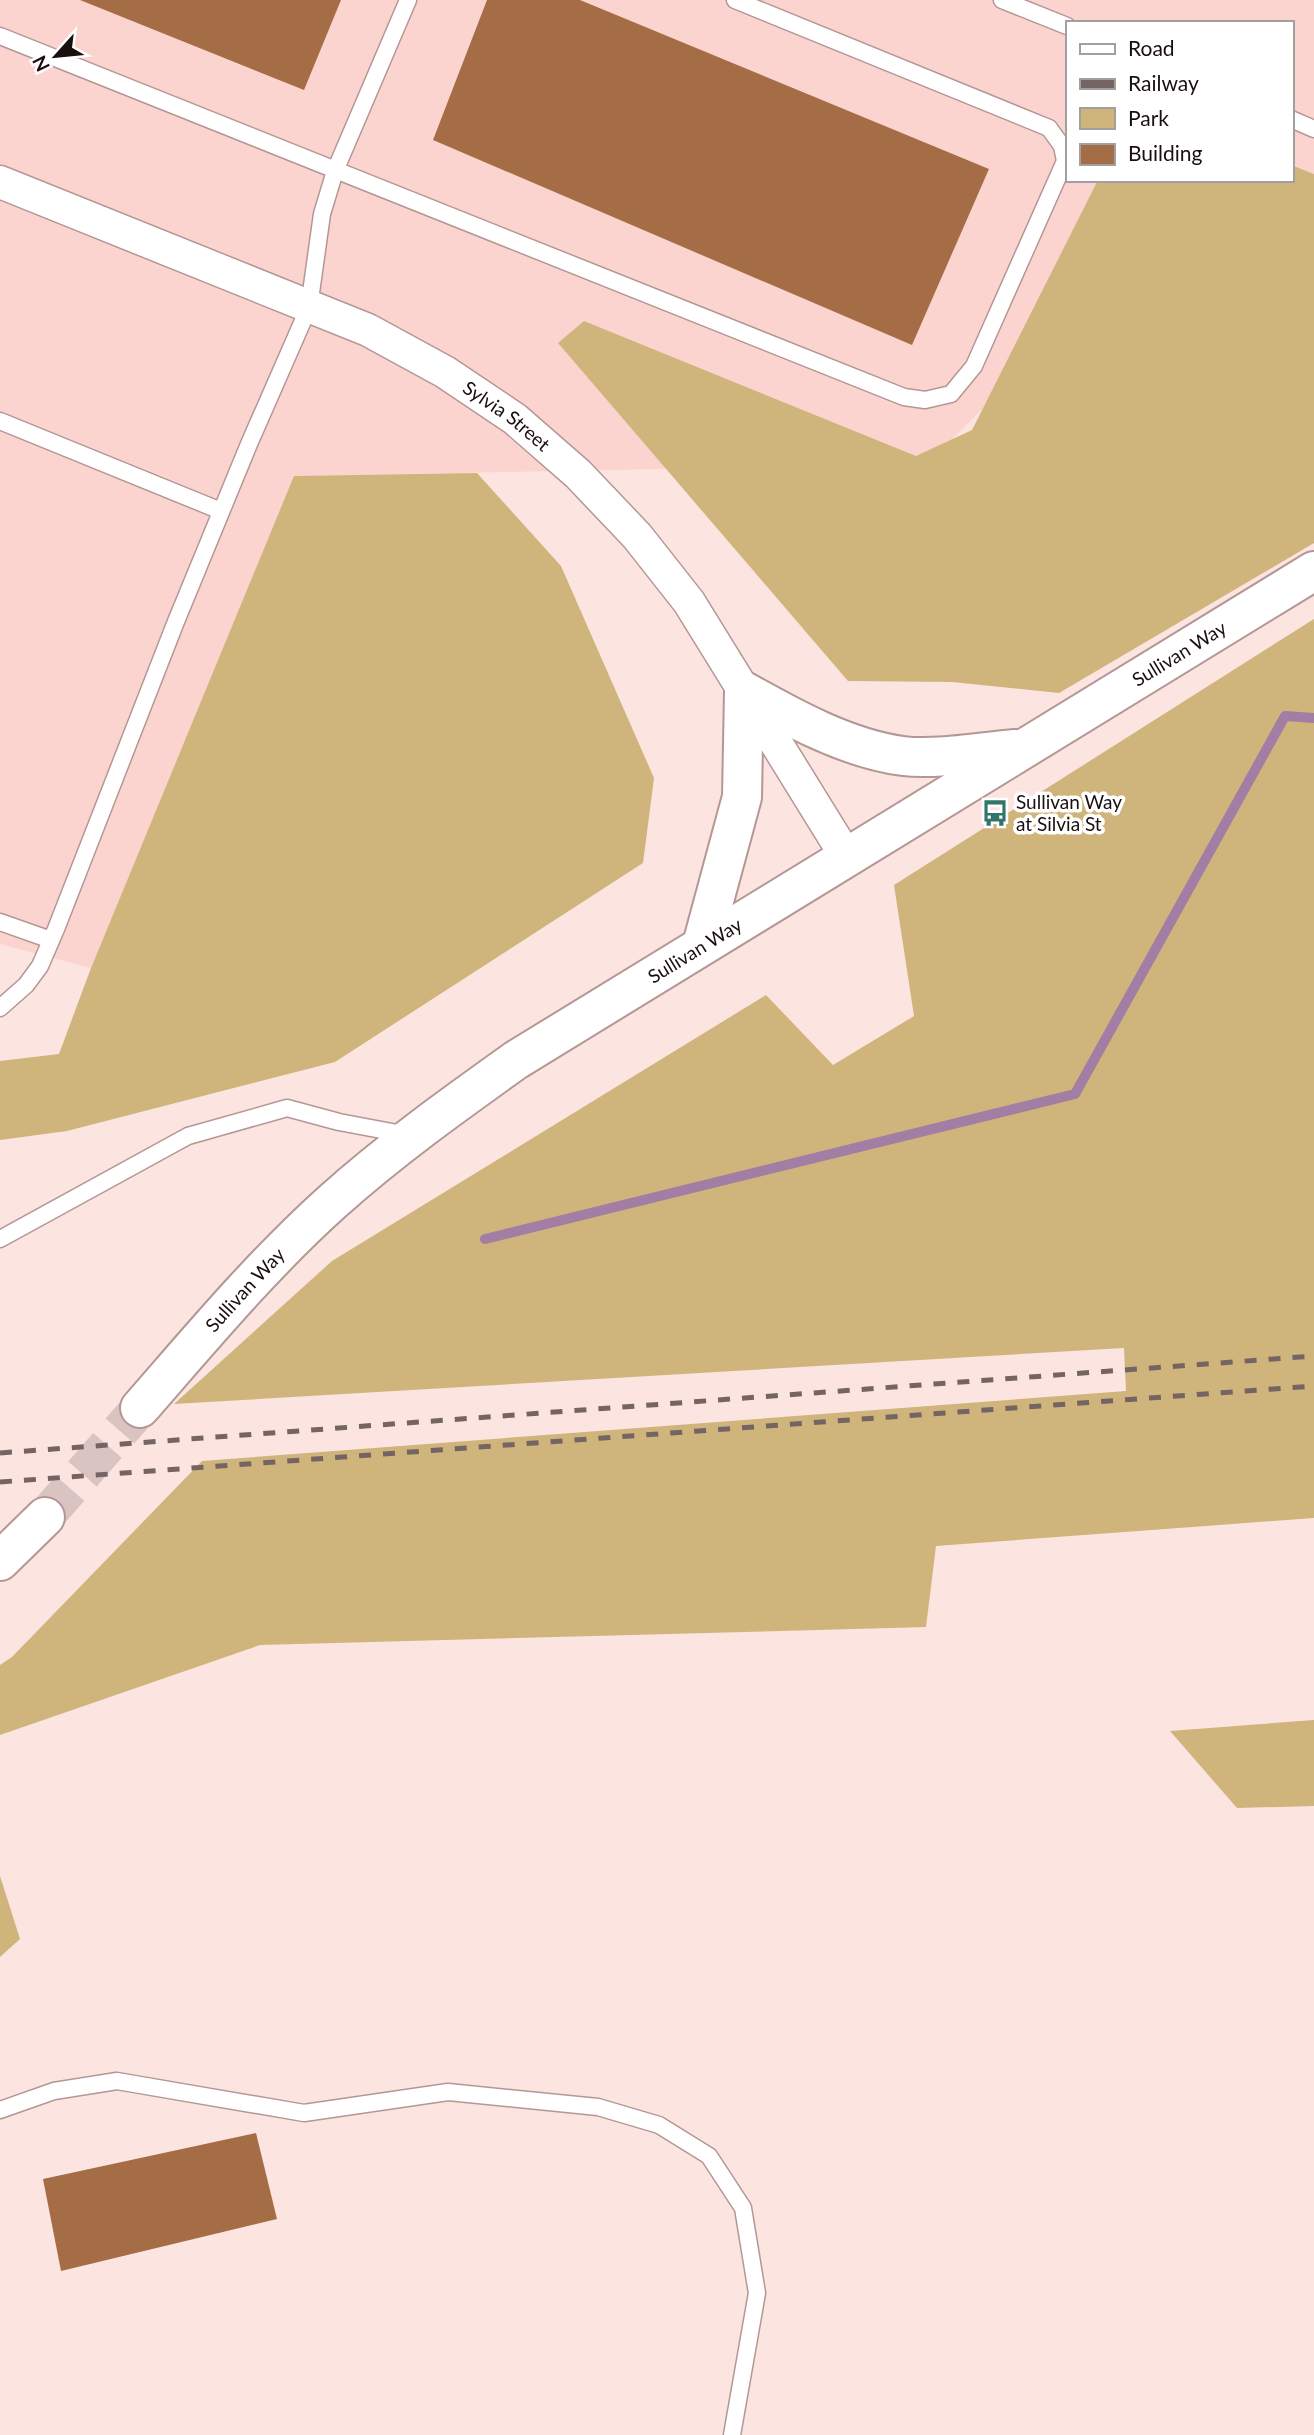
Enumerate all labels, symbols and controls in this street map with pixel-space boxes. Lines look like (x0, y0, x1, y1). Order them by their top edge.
north arrow (21, 21, 91, 91)
legend (1066, 21, 1293, 182)
text: Road (1128, 35, 1175, 60)
text: N (27, 52, 54, 76)
text: Railway (1128, 70, 1199, 95)
text: Park (1128, 105, 1169, 130)
text: Building (1128, 140, 1203, 165)
street label: Sylvia Street (459, 376, 555, 456)
street label: Sullivan Way (1128, 616, 1230, 691)
place label: Sullivan Way at Silvia St (1016, 790, 1122, 835)
bus stop icon: Sullivan Way at Silvia St (980, 798, 1010, 828)
street label: Sullivan Way (643, 912, 746, 988)
street label: Sullivan Way (200, 1242, 289, 1336)

